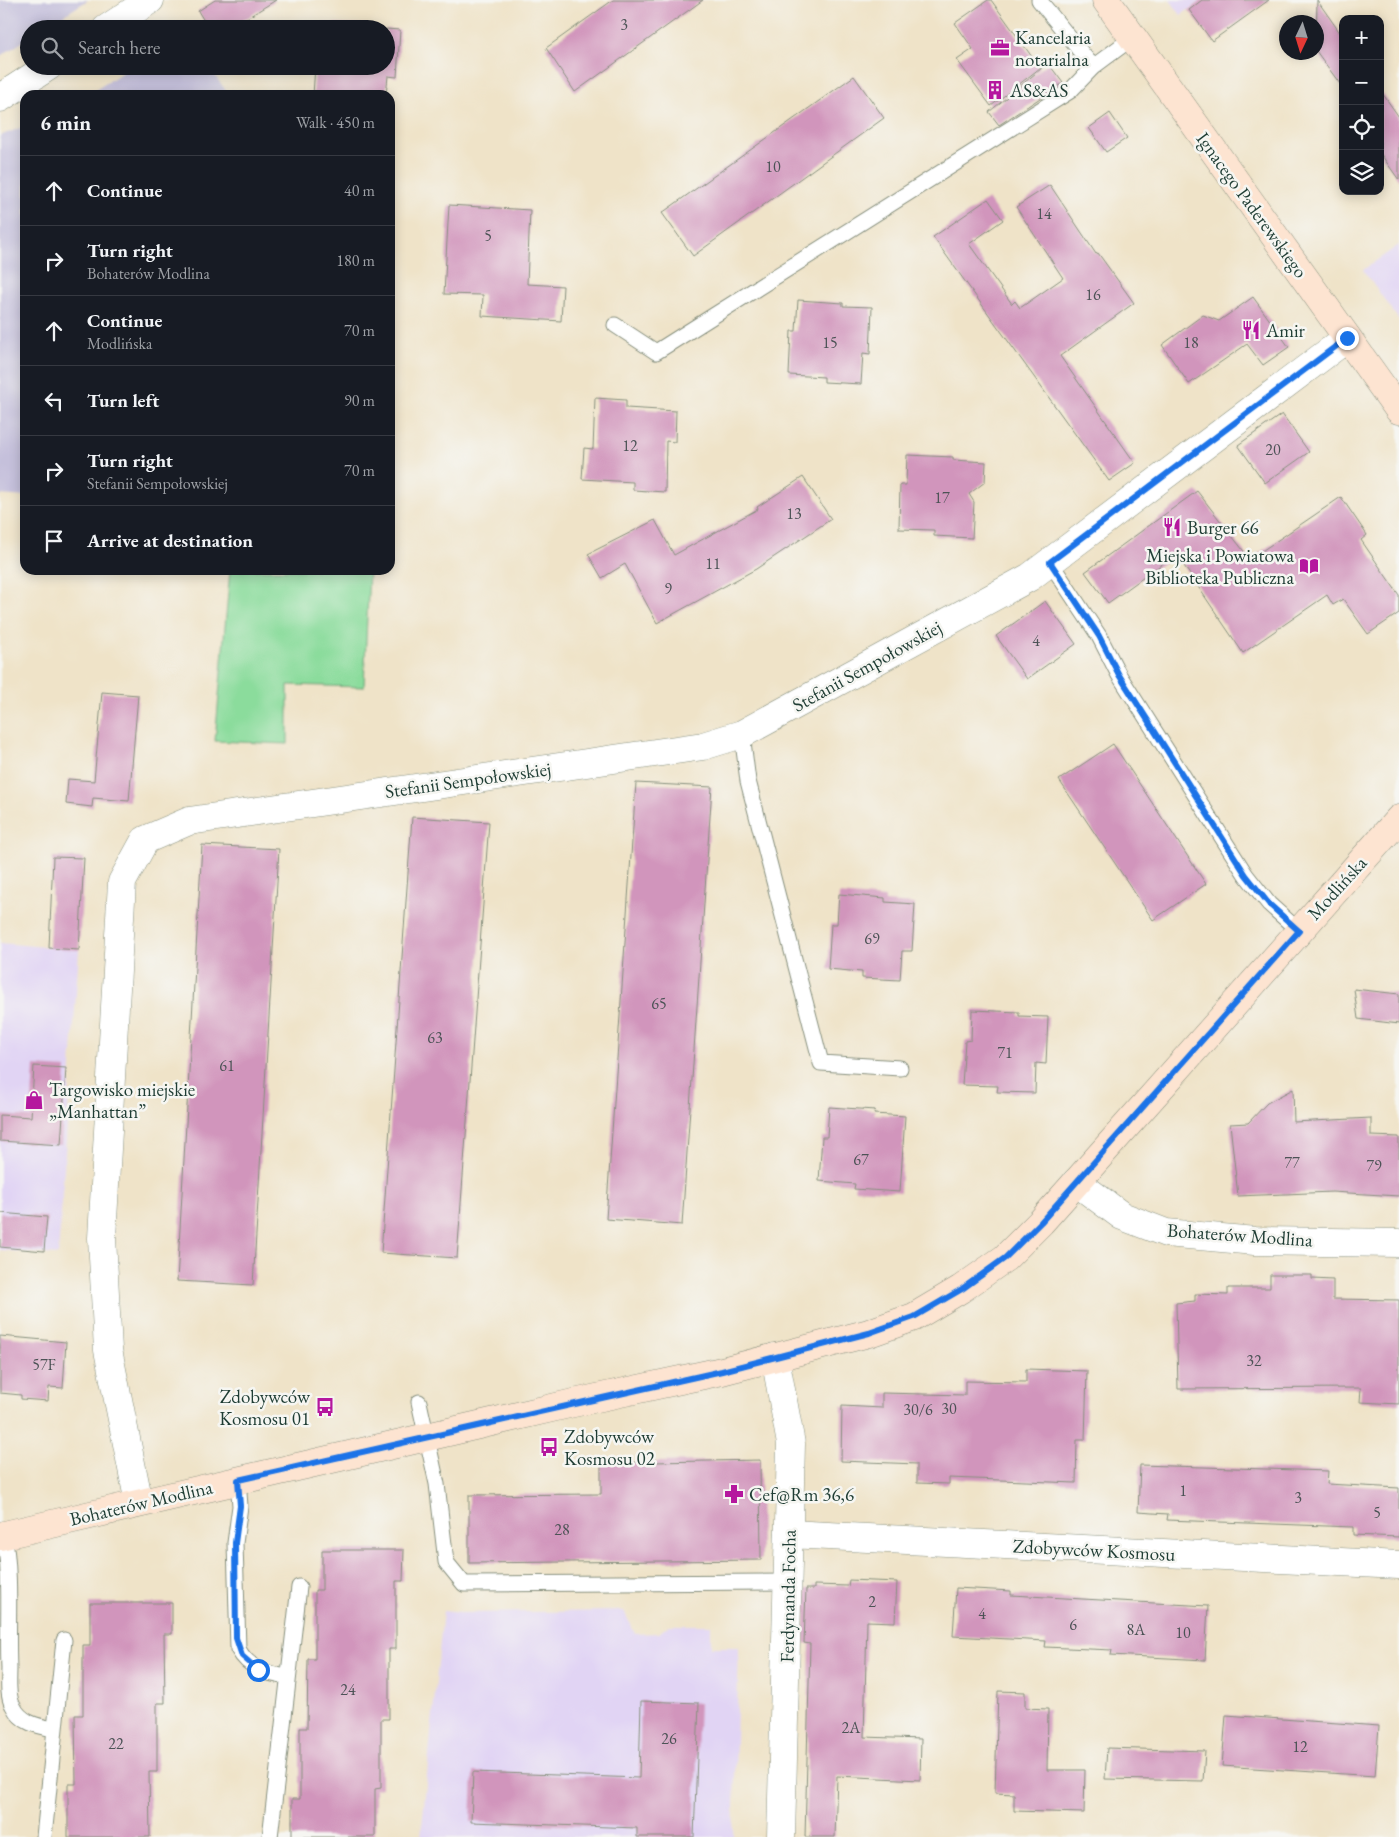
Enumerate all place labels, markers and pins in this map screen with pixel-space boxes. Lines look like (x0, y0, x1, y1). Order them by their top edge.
place label: Kancelaria notarialna (1015, 25, 1091, 72)
office icon: Kancelaria notarialna (989, 37, 1011, 59)
place label: AS&AS (1009, 78, 1068, 103)
building icon: AS&AS (984, 79, 1006, 101)
place label: Amir (1265, 318, 1306, 343)
restaurant icon: Amir (1240, 319, 1262, 341)
place label: Burger 66 (1187, 515, 1259, 540)
restaurant icon: Burger 66 (1161, 516, 1183, 538)
place label: Miejska i Powiatowa Biblioteka Publiczna (1145, 543, 1294, 590)
library icon: Miejska i Powiatowa Biblioteka Publiczna (1298, 555, 1320, 577)
place label: Targowisko miejskie „Manhattan” (49, 1077, 195, 1124)
shop icon: Targowisko miejskie „Manhattan” (23, 1089, 45, 1111)
place label: Zdobywców Kosmosu 01 (219, 1384, 311, 1431)
bus stop icon: Zdobywców Kosmosu 01 (314, 1396, 336, 1418)
place label: Zdobywców Kosmosu 02 (564, 1424, 655, 1471)
bus stop icon: Zdobywców Kosmosu 02 (538, 1436, 560, 1458)
place label: Cef@Rm 36,6 (749, 1482, 854, 1507)
pharmacy icon: Cef@Rm 36,6 (723, 1483, 745, 1505)

